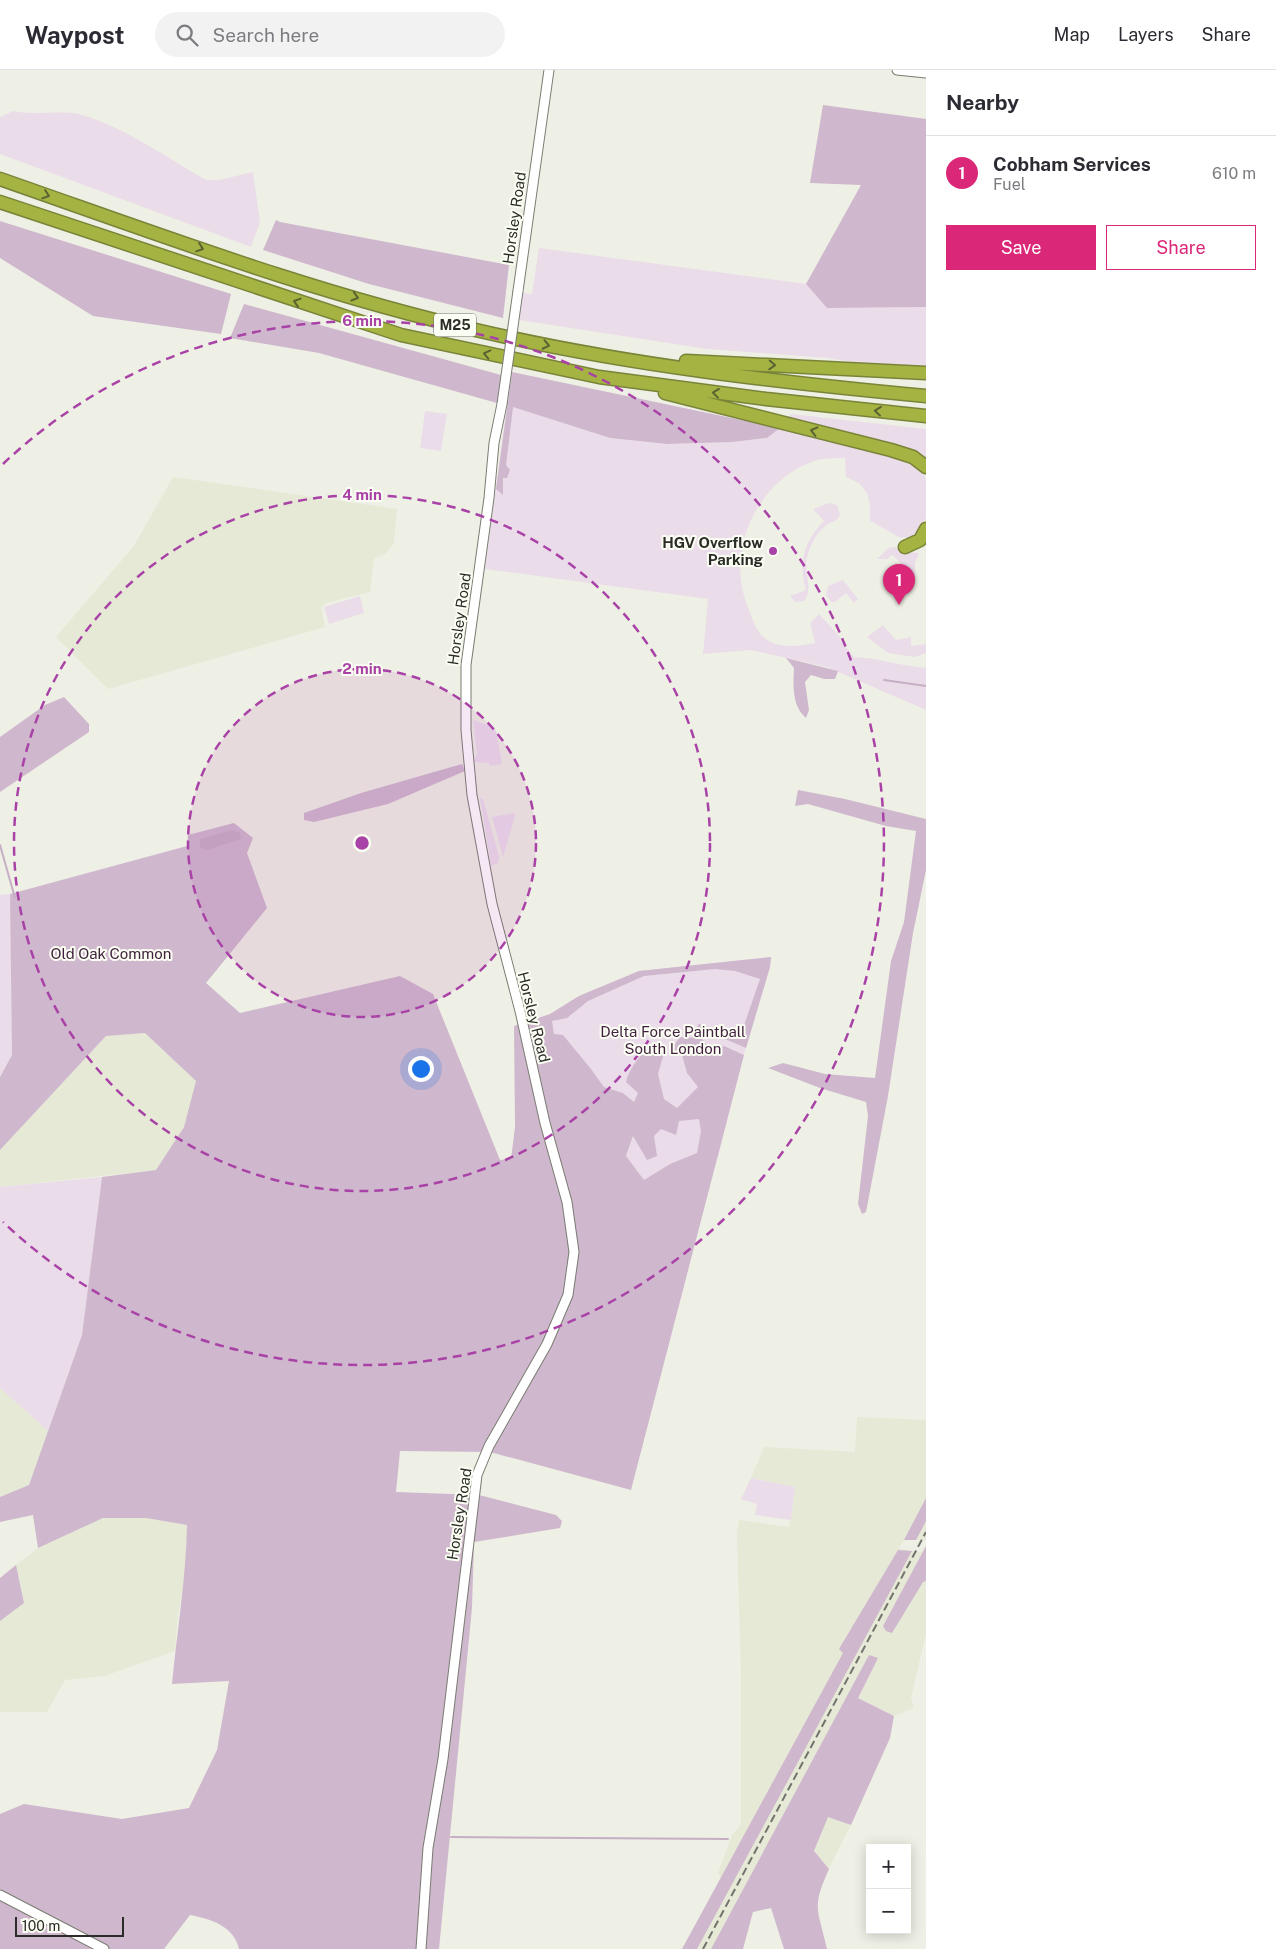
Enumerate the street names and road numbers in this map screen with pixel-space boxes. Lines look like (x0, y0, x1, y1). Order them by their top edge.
street label: Horsley Road (499, 171, 529, 265)
road number: M25 (434, 314, 476, 336)
street label: Horsley Road (444, 572, 474, 666)
street label: Horsley Road (515, 970, 553, 1064)
street label: Horsley Road (443, 1467, 475, 1561)

